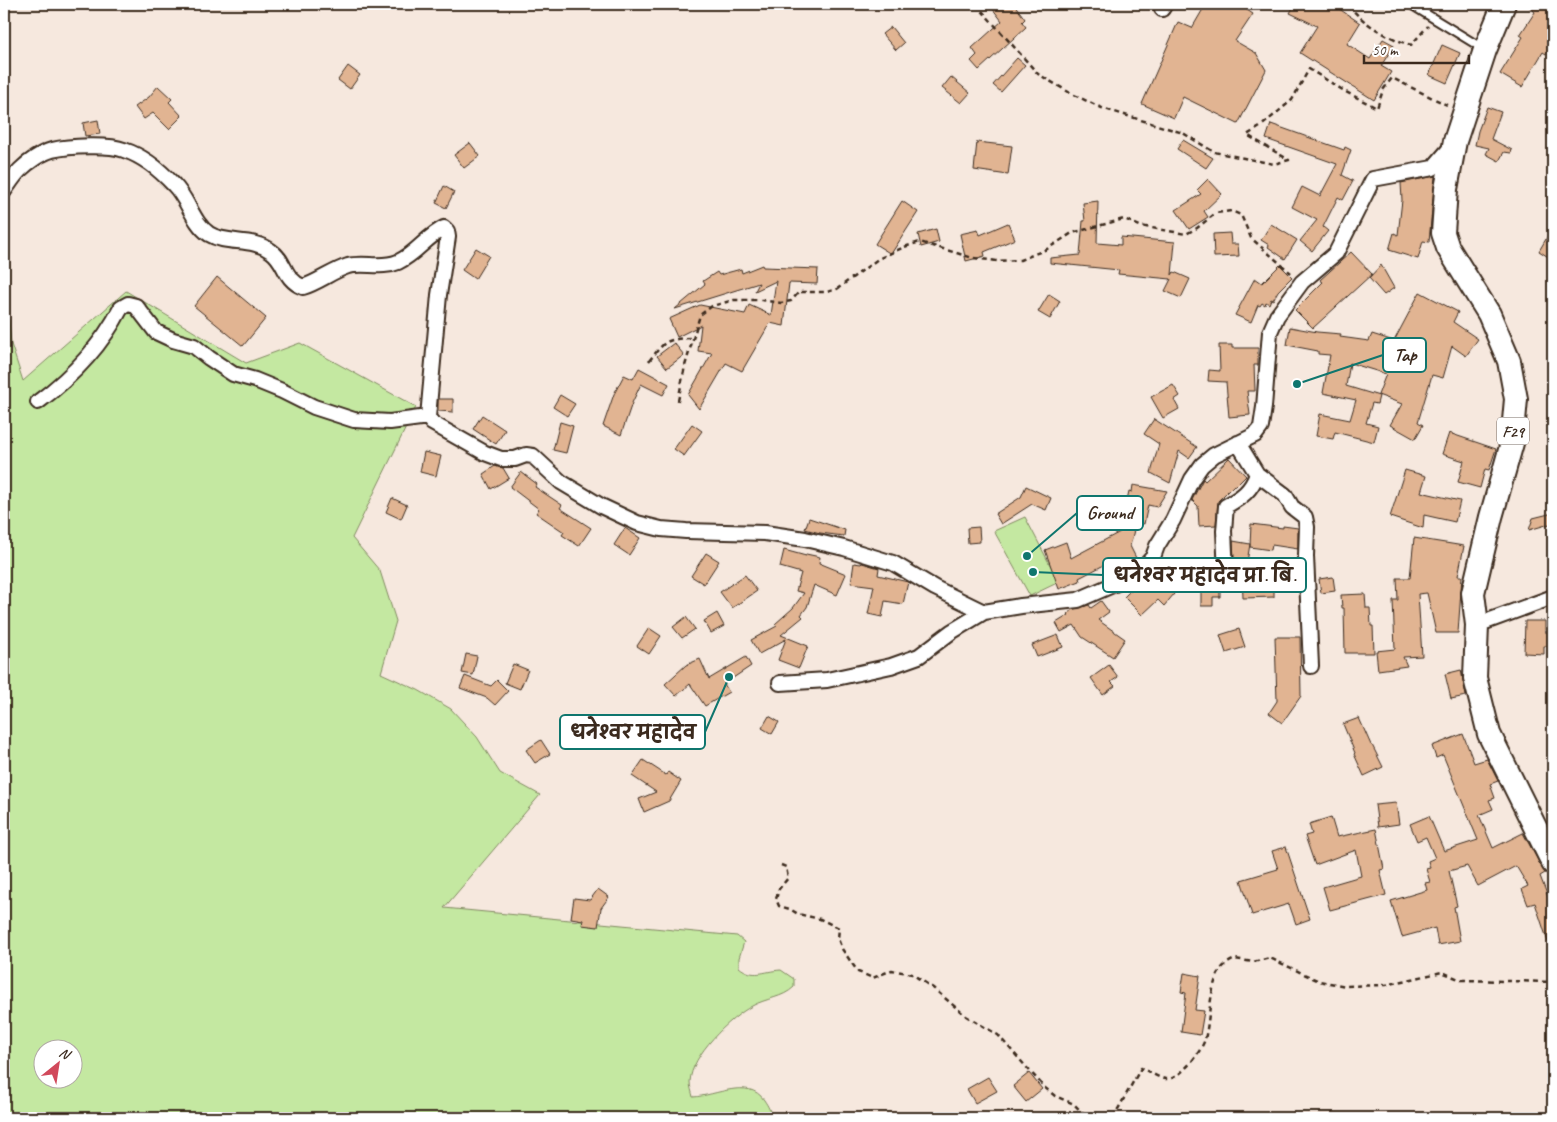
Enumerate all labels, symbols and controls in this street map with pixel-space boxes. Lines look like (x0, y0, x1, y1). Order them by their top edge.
scale bar (1364, 32, 1470, 64)
text: 50 m (1372, 41, 1399, 60)
callout: Tap (1383, 338, 1426, 372)
text: Tap (1394, 343, 1418, 367)
road number: F29 (1497, 418, 1529, 444)
callout: Ground (1077, 496, 1143, 530)
text: Ground (1087, 501, 1137, 525)
callout: धनेश्वर महादेव प्रा. बि. (1103, 558, 1306, 592)
text: धनेश्वर महादेव प्रा. बि. (1114, 559, 1297, 588)
callout: धनेश्वर महादेव (560, 715, 705, 749)
text: धनेश्वर महादेव (570, 716, 698, 745)
north arrow (32, 1040, 82, 1090)
text: N (56, 1044, 74, 1064)

